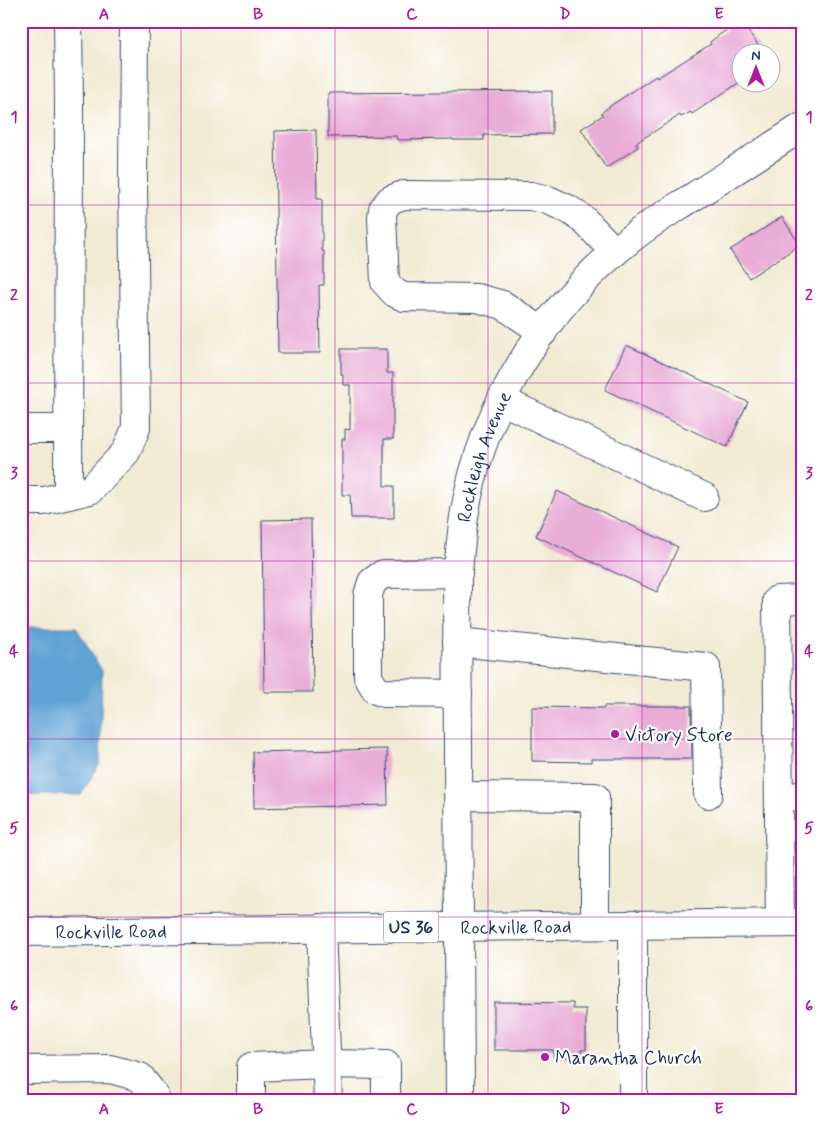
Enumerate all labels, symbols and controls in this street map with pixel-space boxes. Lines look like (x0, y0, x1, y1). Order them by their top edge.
text: A (99, 4, 109, 25)
text: B (253, 4, 263, 25)
text: C (406, 4, 418, 25)
text: D (559, 4, 571, 25)
text: E (714, 4, 724, 25)
north arrow (730, 42, 780, 92)
text: N (751, 47, 761, 65)
text: 1 (10, 107, 18, 128)
text: 1 (805, 107, 813, 128)
text: 2 (10, 285, 18, 306)
text: 2 (805, 285, 813, 306)
street label: Rockleigh Avenue (452, 387, 518, 524)
text: 3 (10, 463, 18, 484)
text: 3 (805, 463, 813, 484)
text: 4 (9, 641, 19, 662)
text: 4 (804, 641, 814, 662)
place label: Victory Store (625, 723, 733, 748)
marker: Victory Store (609, 728, 621, 740)
text: 5 (9, 818, 19, 839)
text: 5 (804, 818, 814, 839)
road number: US 36 (384, 912, 438, 942)
street label: Rockville Road (460, 915, 572, 941)
street label: Rockville Road (55, 919, 167, 946)
text: 6 (10, 996, 18, 1017)
text: 6 (805, 996, 813, 1017)
place label: Marantha Church (555, 1046, 702, 1071)
marker: Marantha Church (539, 1051, 551, 1063)
text: A (99, 1099, 109, 1120)
text: B (253, 1099, 263, 1120)
text: C (406, 1099, 418, 1120)
text: D (559, 1099, 571, 1120)
text: E (714, 1099, 724, 1120)

